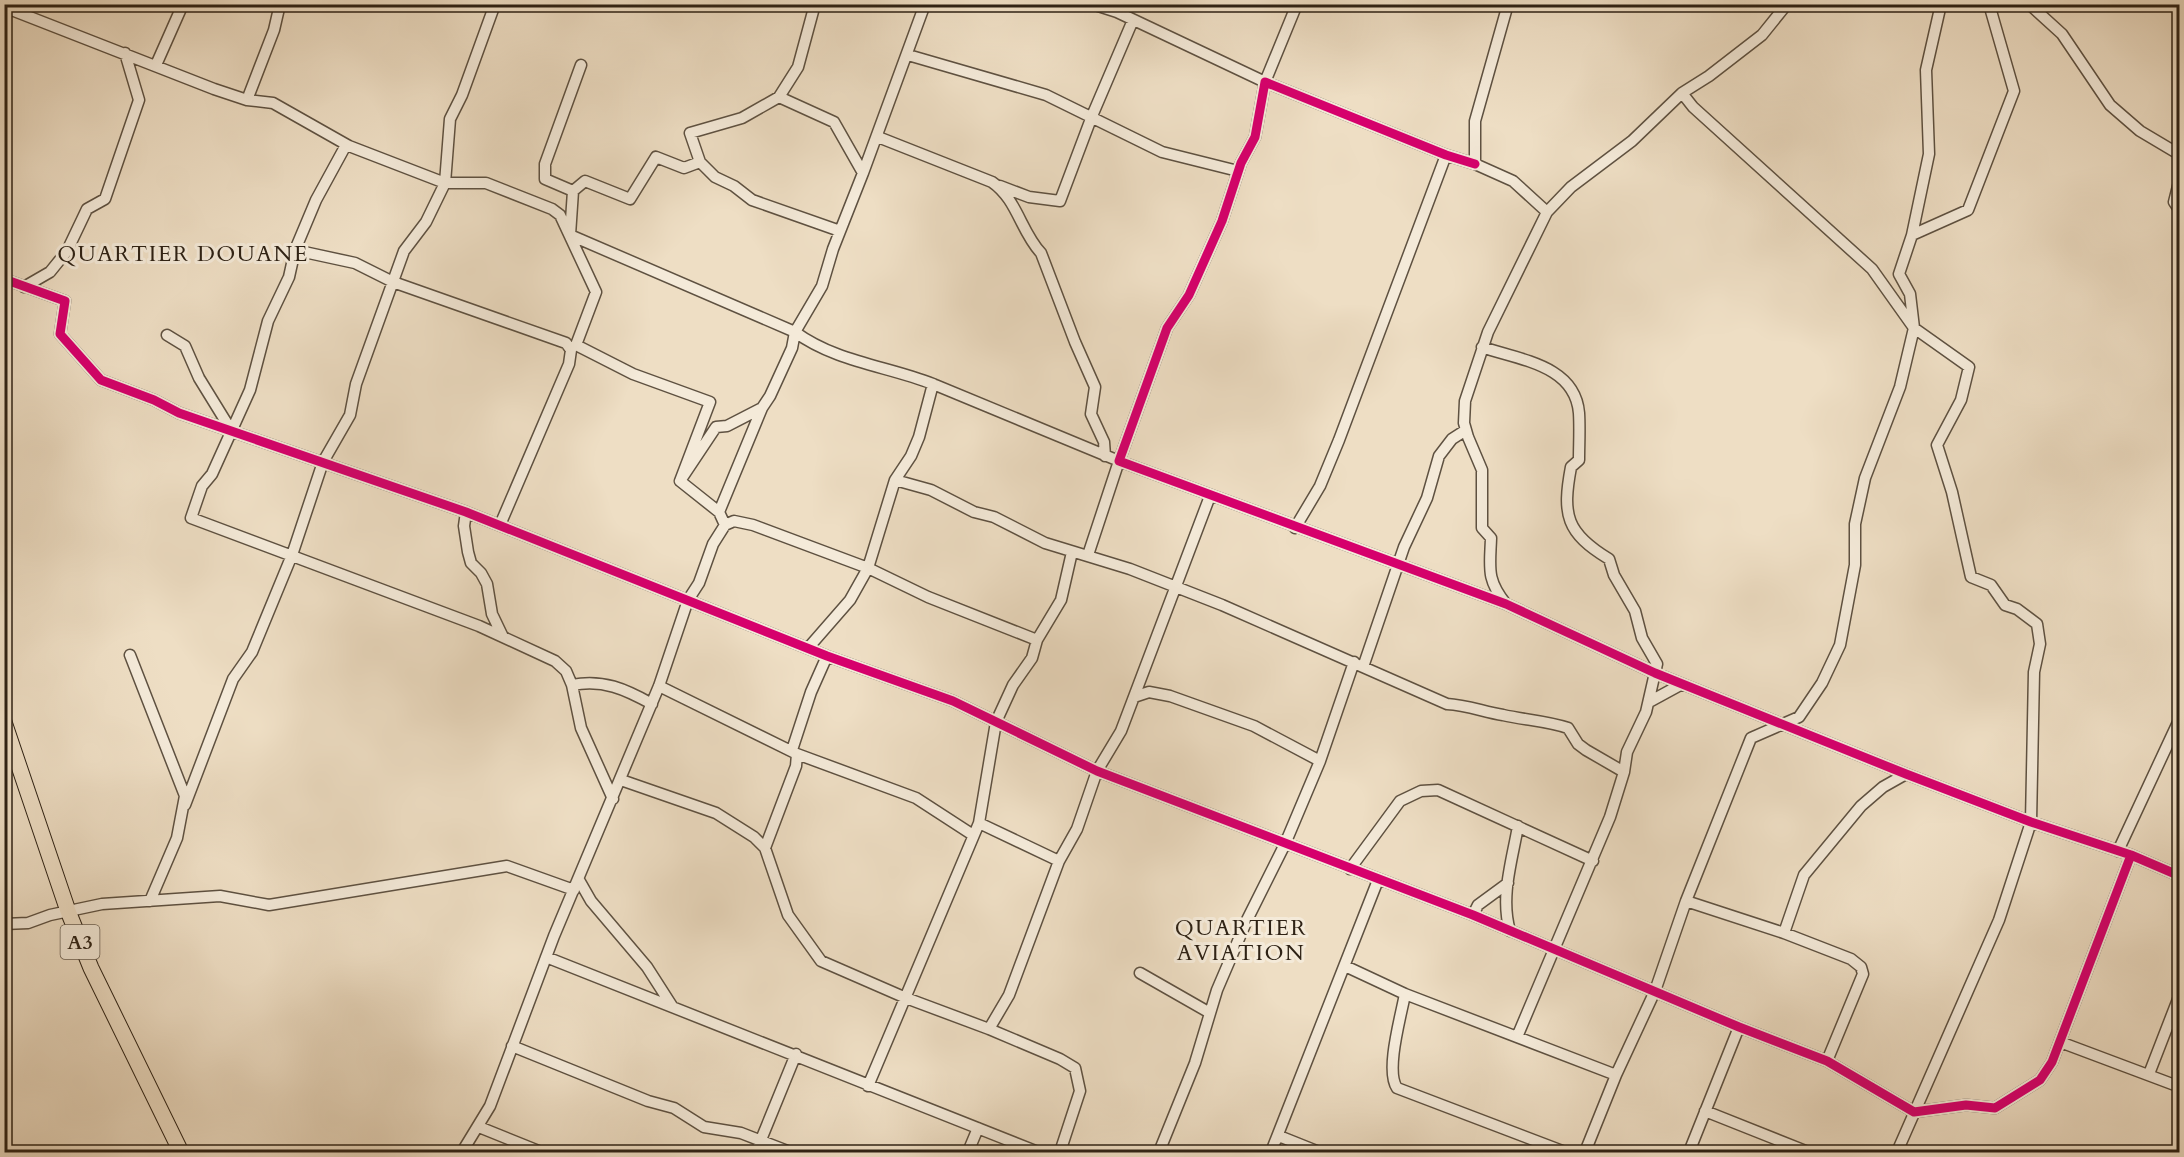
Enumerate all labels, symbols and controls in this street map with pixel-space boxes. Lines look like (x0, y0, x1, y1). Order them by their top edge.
district label: QUARTIER DOUANE (57, 239, 309, 269)
district label: QUARTIER AVIATION (1175, 913, 1307, 968)
road number: A3 (60, 925, 100, 959)

